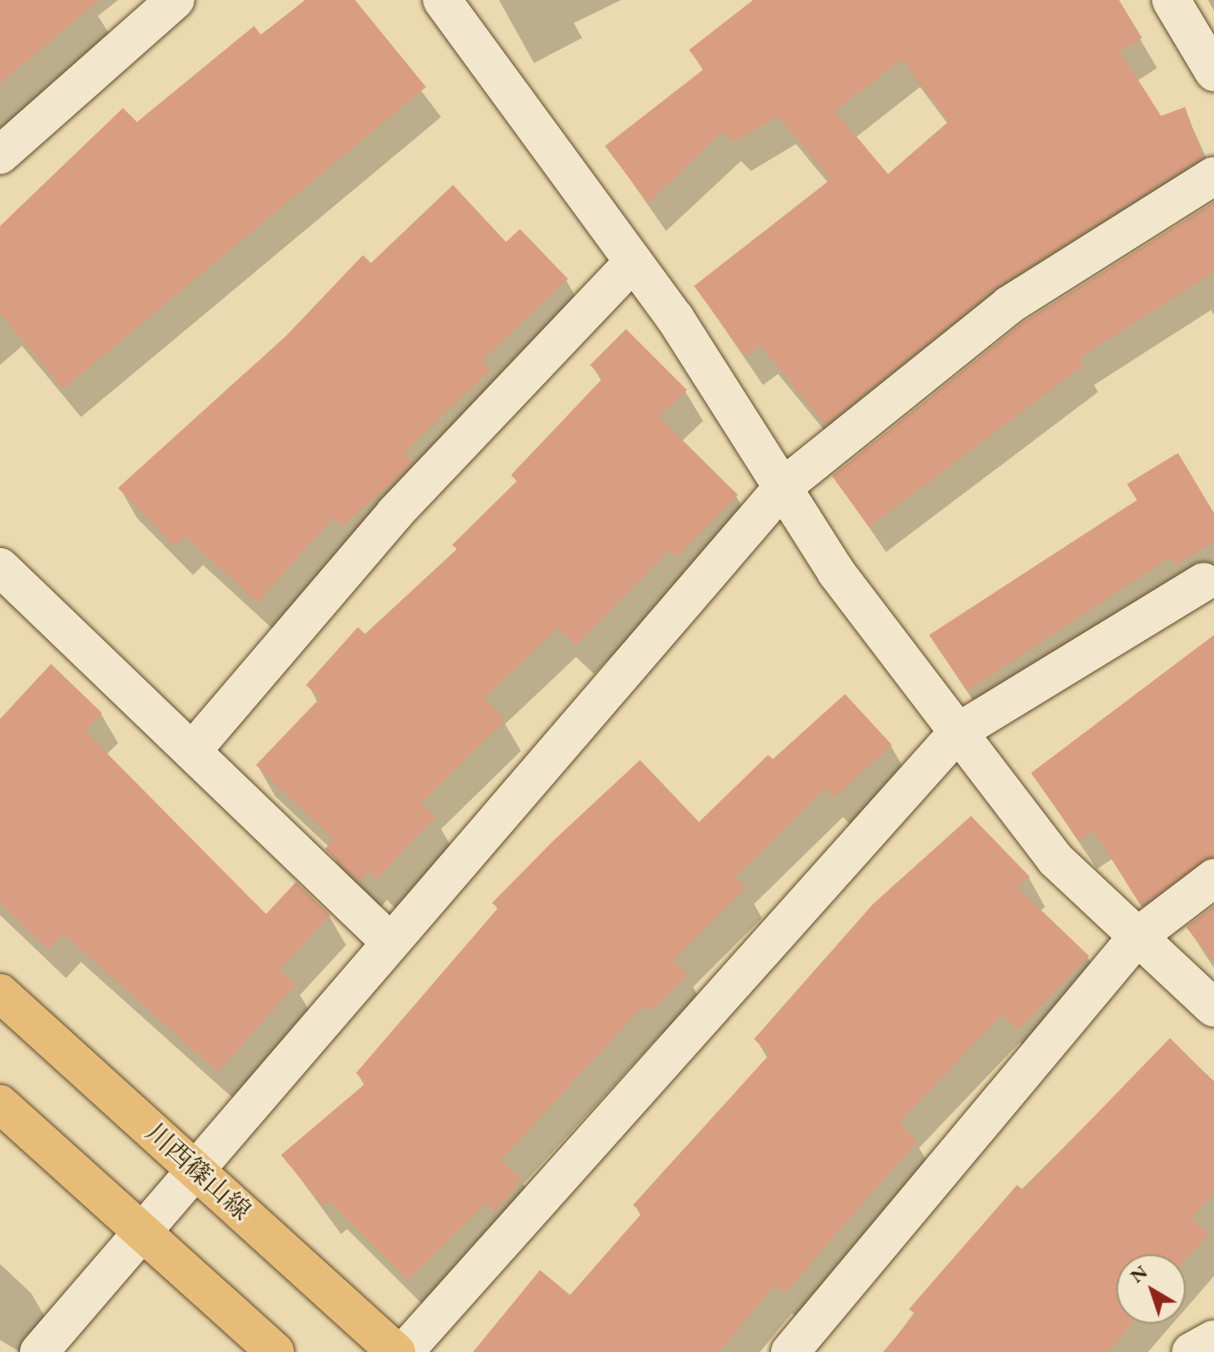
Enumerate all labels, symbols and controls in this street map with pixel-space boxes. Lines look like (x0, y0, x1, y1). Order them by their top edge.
street label: 川西篠山線 (139, 1117, 257, 1227)
north arrow (1116, 1254, 1186, 1324)
text: N (1125, 1259, 1153, 1288)

